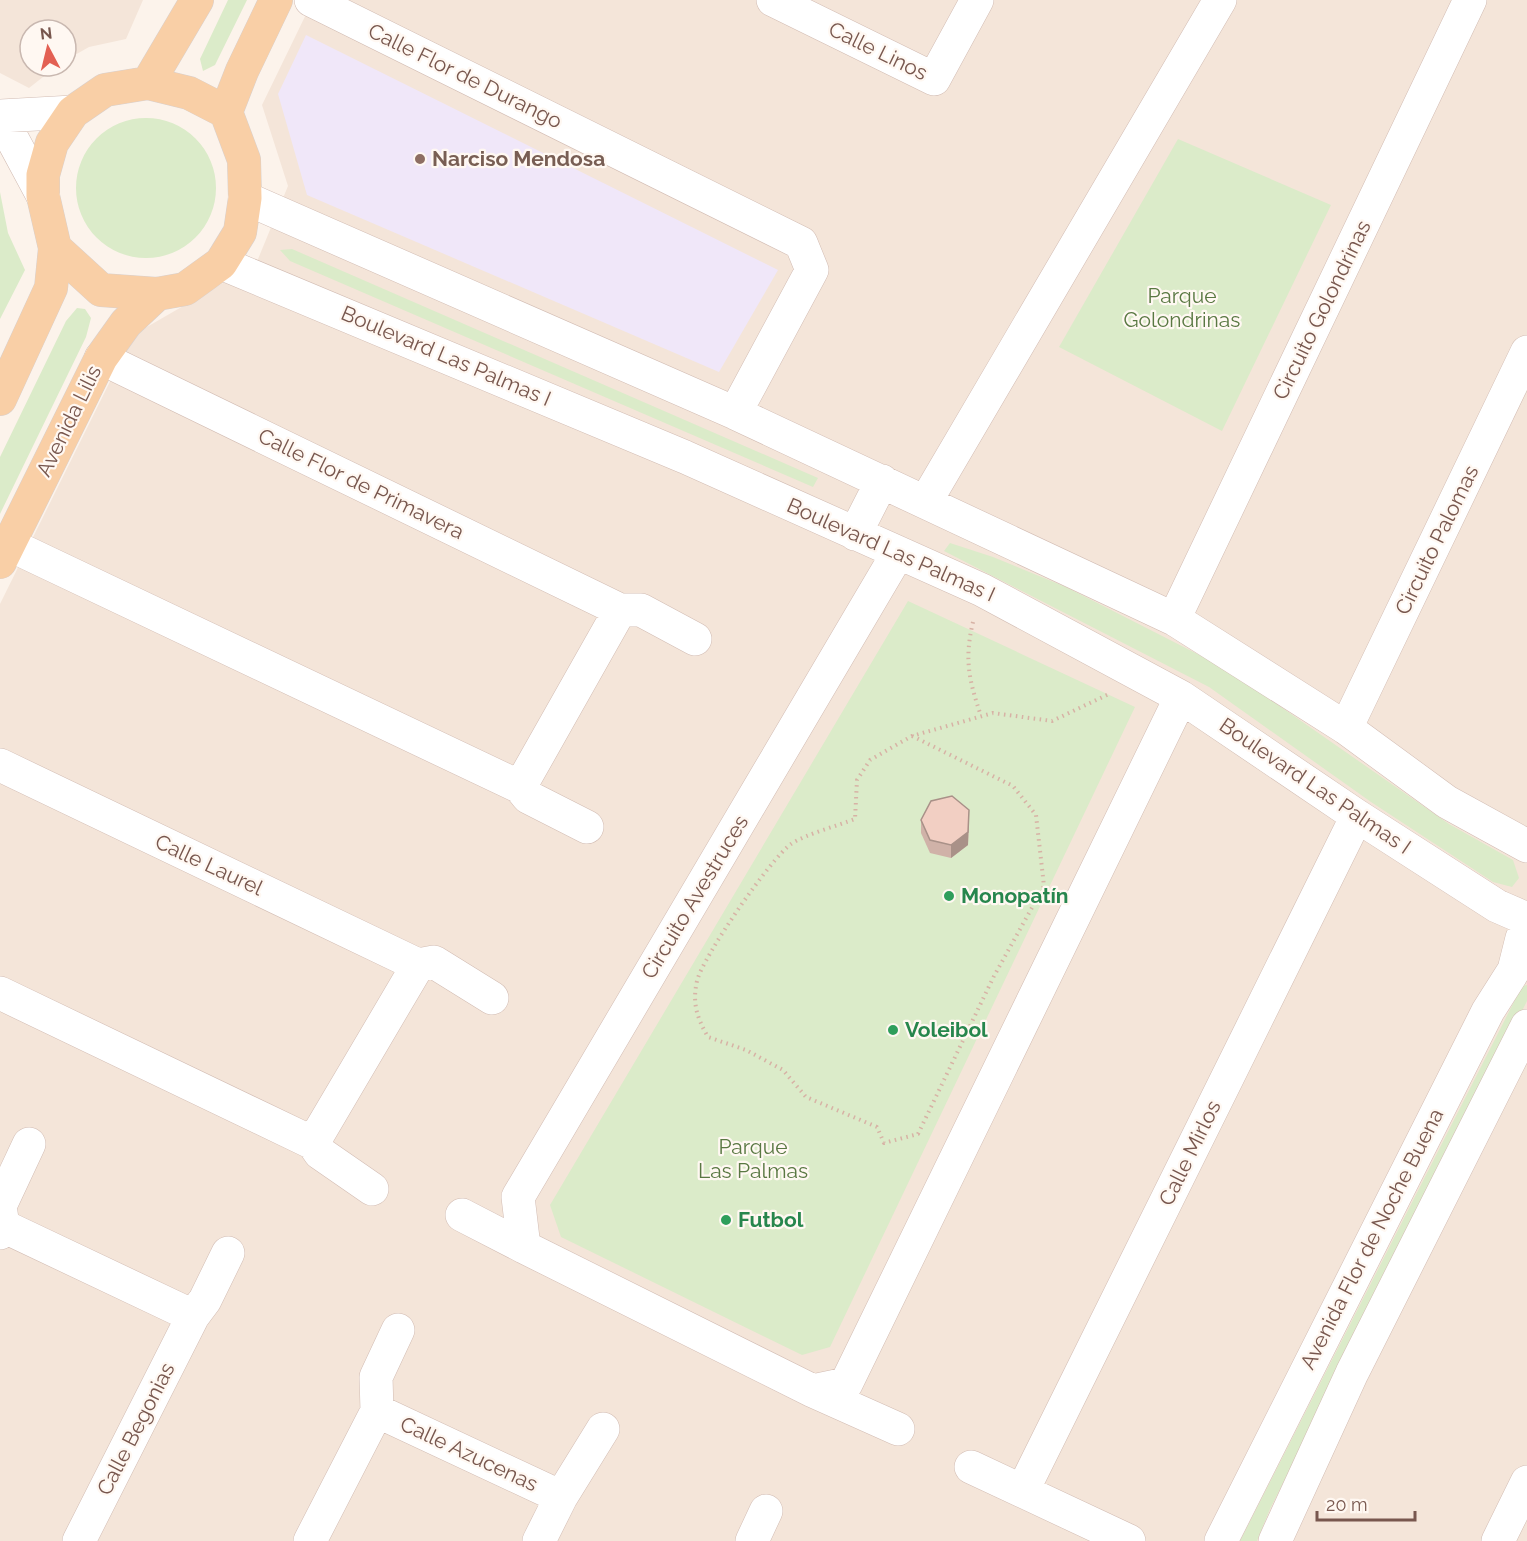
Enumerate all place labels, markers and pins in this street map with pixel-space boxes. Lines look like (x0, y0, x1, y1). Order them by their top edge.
place label: Narciso Mendosa (432, 146, 605, 171)
marker: Narciso Mendosa (413, 152, 427, 166)
place label: Monopatín (961, 883, 1068, 908)
marker: Monopatín (942, 889, 956, 903)
place label: Voleibol (905, 1017, 988, 1042)
marker: Voleibol (886, 1023, 900, 1037)
place label: Futbol (738, 1207, 804, 1232)
marker: Futbol (719, 1213, 733, 1227)

